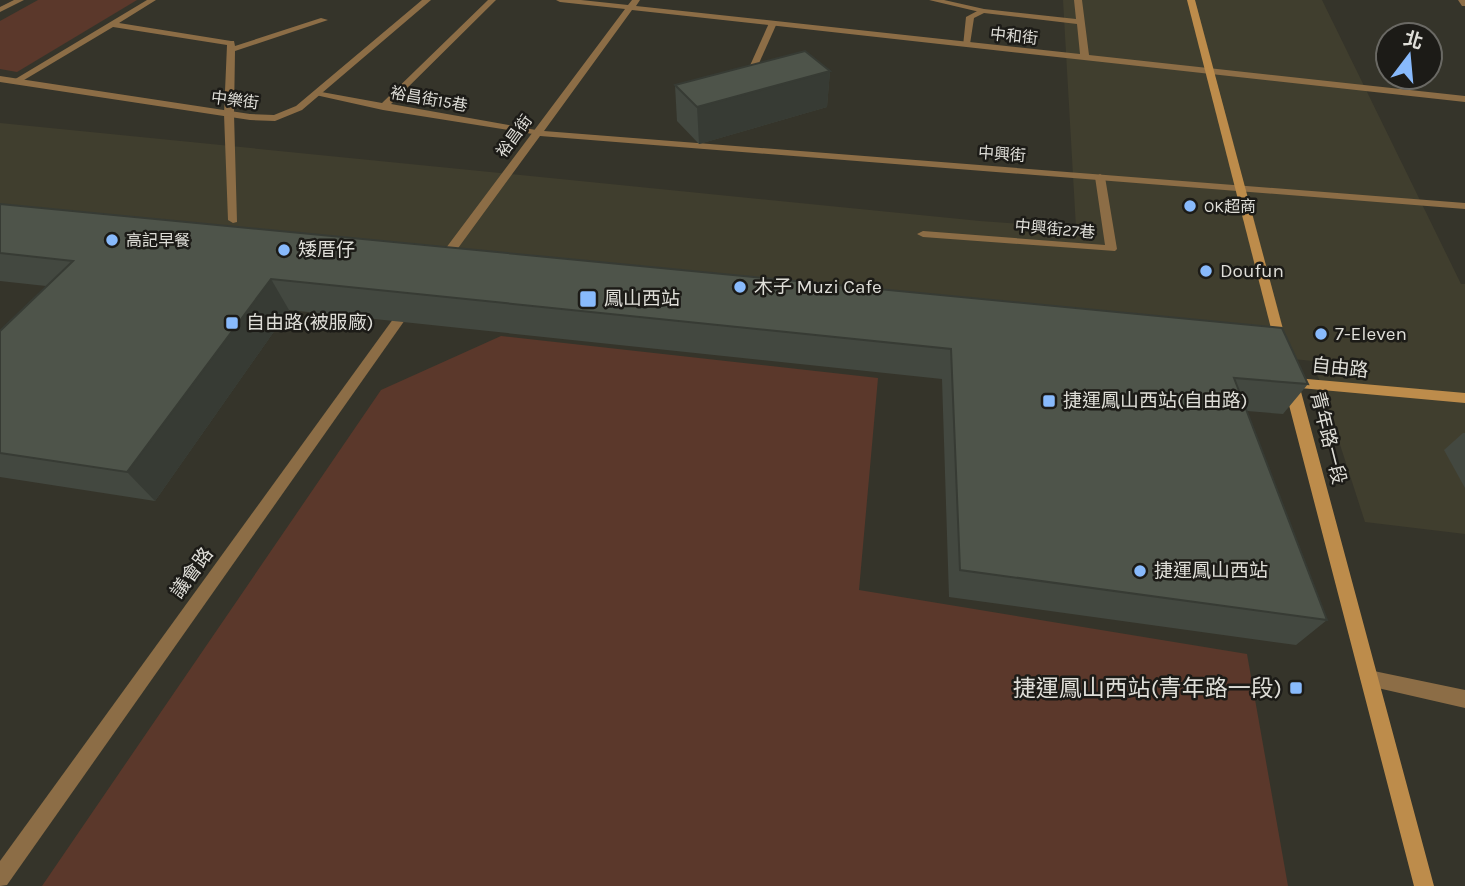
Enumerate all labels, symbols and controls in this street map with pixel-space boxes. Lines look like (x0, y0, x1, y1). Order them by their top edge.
north arrow (1374, 21, 1444, 91)
street label: 中和街 (989, 24, 1039, 48)
text: 北 (1401, 27, 1426, 54)
street label: 裕昌街15巷 (389, 83, 469, 115)
street label: 中樂街 (210, 88, 260, 112)
street label: 裕昌街 (492, 111, 536, 161)
street label: 中興街 (977, 143, 1027, 165)
place label: OK超商 (1204, 197, 1256, 216)
marker: OK超商 (1182, 198, 1198, 214)
street label: 中興街27巷 (1014, 216, 1096, 242)
place label: 高記早餐 (126, 231, 190, 250)
marker: 高記早餐 (104, 232, 120, 248)
place label: 矮厝仔 (298, 239, 355, 261)
marker: 矮厝仔 (276, 242, 292, 258)
place label: Doufun (1220, 260, 1284, 282)
marker: Doufun (1198, 263, 1214, 279)
place label: 木子 Muzi Cafe (754, 276, 882, 298)
marker: 木子 Muzi Cafe (732, 279, 748, 295)
place label: 鳳山西站 (604, 288, 680, 310)
marker: 鳳山西站 (578, 289, 598, 309)
place label: 自由路(被服廠) (246, 312, 374, 334)
marker: 自由路(被服廠) (224, 315, 240, 331)
place label: 7-Eleven (1335, 323, 1407, 345)
marker: 7-Eleven (1313, 326, 1329, 342)
street label: 自由路 (1310, 354, 1370, 382)
street label: 青年路一段 (1306, 389, 1350, 487)
place label: 捷運鳳山西站(自由路) (1063, 390, 1248, 412)
marker: 捷運鳳山西站(自由路) (1041, 393, 1057, 409)
street label: 議會路 (166, 543, 218, 603)
place label: 捷運鳳山西站 (1154, 560, 1268, 582)
marker: 捷運鳳山西站 (1132, 563, 1148, 579)
place label: 捷運鳳山西站(青年路一段) (1013, 675, 1282, 702)
marker: 捷運鳳山西站(青年路一段) (1288, 680, 1304, 696)

